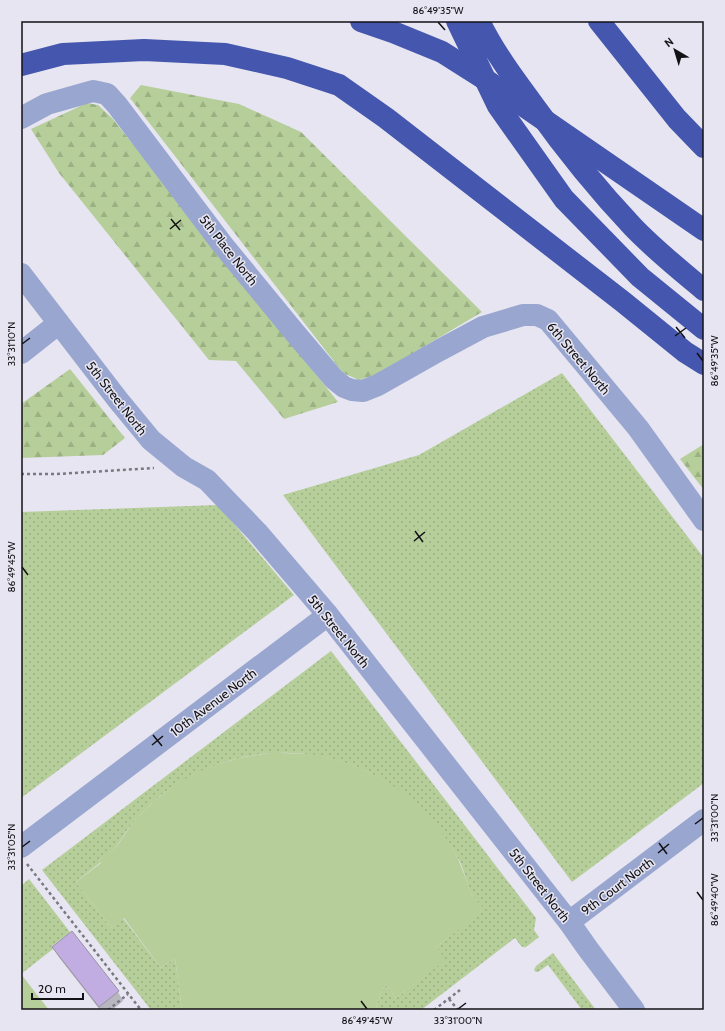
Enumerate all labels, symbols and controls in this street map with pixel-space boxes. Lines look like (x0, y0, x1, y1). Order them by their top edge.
text: 86°49'35"W (413, 4, 464, 17)
north arrow (655, 30, 695, 70)
text: N (661, 34, 676, 50)
street label: 5th Place North (196, 212, 262, 288)
street label: 6th Street North (544, 318, 614, 398)
text: 33°31'10"N (5, 322, 18, 366)
text: 86°49'35"W (708, 335, 721, 386)
street label: 5th Street North (83, 358, 151, 438)
text: 86°49'45"W (5, 541, 18, 593)
street label: 5th Street North (305, 591, 373, 671)
street label: 10th Avenue North (167, 664, 259, 740)
text: 33°31'00"N (708, 794, 721, 842)
text: 33°31'05"N (5, 824, 18, 870)
street label: 5th Street North (506, 845, 574, 925)
street label: 9th Court North (578, 854, 656, 918)
text: 86°49'40"W (708, 873, 721, 926)
scale bar (32, 975, 83, 1001)
text: 20 m (38, 981, 66, 996)
text: 86°49'45"W (341, 1014, 393, 1027)
text: 33°31'00"N (434, 1014, 482, 1027)

